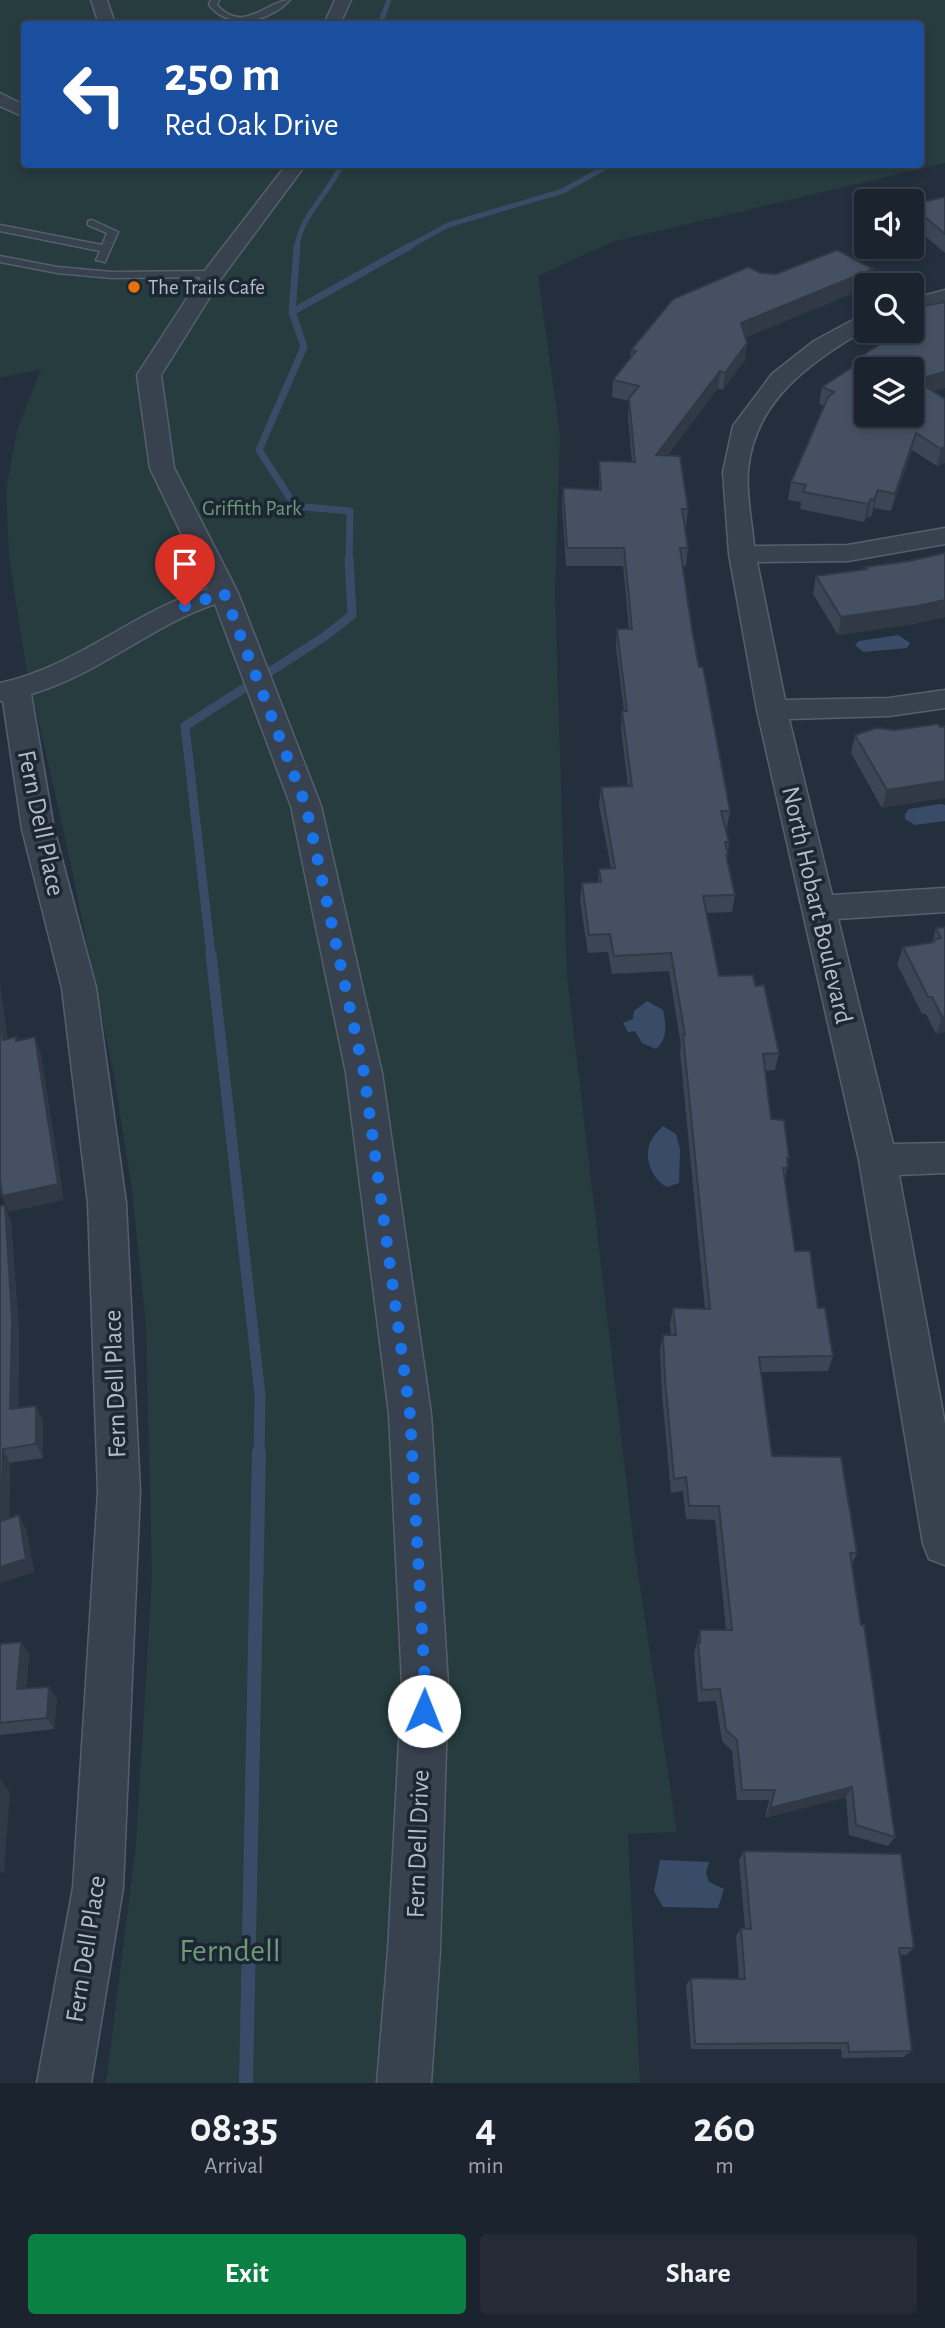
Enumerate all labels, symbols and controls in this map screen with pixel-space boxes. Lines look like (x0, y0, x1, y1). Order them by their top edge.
icon: left (49, 49, 140, 140)
text: 250 m (164, 51, 281, 100)
text: Red Oak Drive (164, 109, 339, 141)
map controls (854, 189, 924, 427)
button: sound (854, 189, 924, 259)
button: search (854, 273, 924, 343)
place label: The Trails Cafe (148, 277, 265, 298)
marker: The Trails Cafe (126, 279, 142, 295)
button: layers (854, 357, 924, 427)
park label: Griffith Park (202, 498, 302, 519)
pin (155, 534, 215, 606)
icon: arrive (166, 545, 204, 583)
street label: Fern Dell Place (13, 748, 69, 898)
street label: North Hobart Boulevard (777, 784, 857, 1026)
street label: Fern Dell Place (99, 1309, 131, 1459)
position arrow (387, 1674, 461, 1748)
street label: Fern Dell Drive (402, 1769, 434, 1919)
street label: Fern Dell Place (62, 1874, 110, 2024)
park label: Ferndell (179, 1935, 281, 1967)
text: 08:35 (190, 2107, 278, 2149)
text: 4 (475, 2107, 496, 2149)
text: 260 (693, 2107, 755, 2149)
text: Arrival (204, 2155, 263, 2178)
text: min (468, 2155, 504, 2178)
text: m (715, 2155, 734, 2178)
button: Exit (28, 2234, 466, 2314)
button: Share (480, 2234, 917, 2314)

